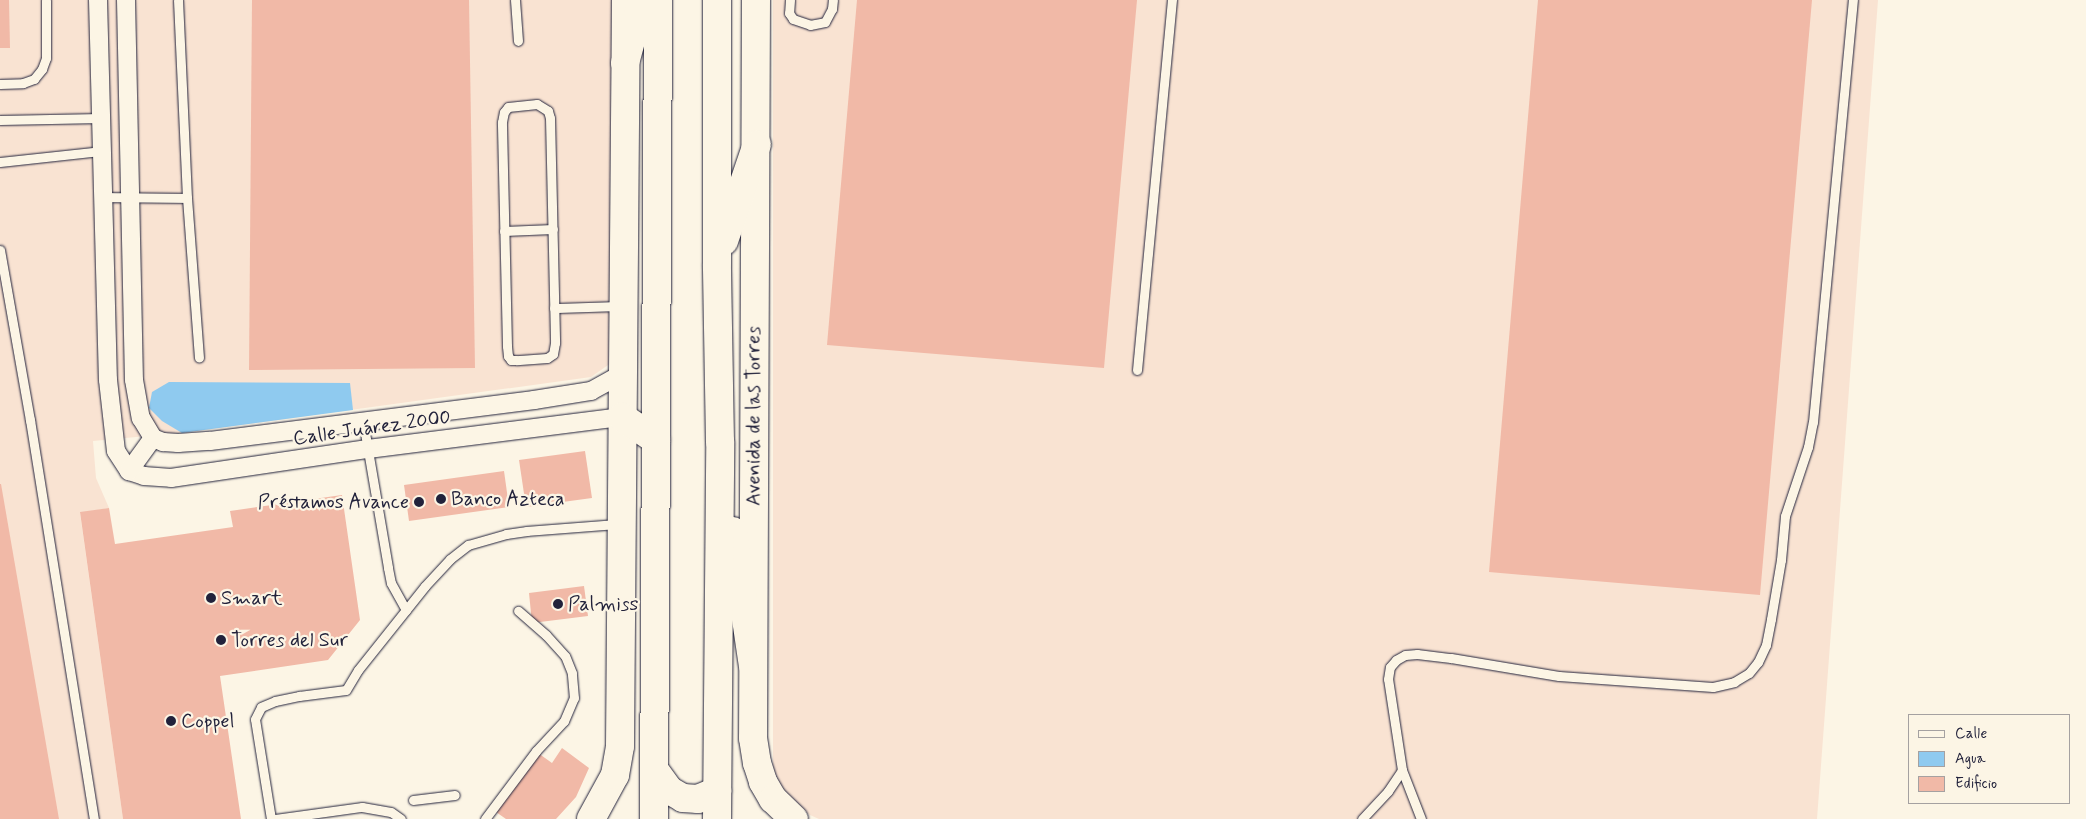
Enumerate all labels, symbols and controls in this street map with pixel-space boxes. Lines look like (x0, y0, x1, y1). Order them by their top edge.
street label: Avenida de las Torres (742, 326, 766, 506)
street label: Calle Juárez 2000 (293, 405, 451, 451)
place label: Banco Azteca (451, 487, 566, 511)
place label: Préstamos Avance (258, 490, 409, 514)
marker: Banco Azteca (435, 493, 447, 505)
marker: Préstamos Avance (413, 496, 425, 508)
place label: Smart (221, 586, 283, 610)
marker: Smart (205, 592, 217, 604)
place label: Palmiss (568, 592, 639, 616)
marker: Palmiss (552, 598, 564, 610)
place label: Torres del Sur (231, 628, 348, 652)
marker: Torres del Sur (215, 634, 227, 646)
place label: Coppel (181, 709, 234, 733)
legend (1908, 714, 2071, 804)
marker: Coppel (165, 715, 177, 727)
text: Calle (1955, 724, 1987, 744)
text: Agua (1955, 749, 1986, 769)
text: Edificio (1955, 774, 1997, 794)

